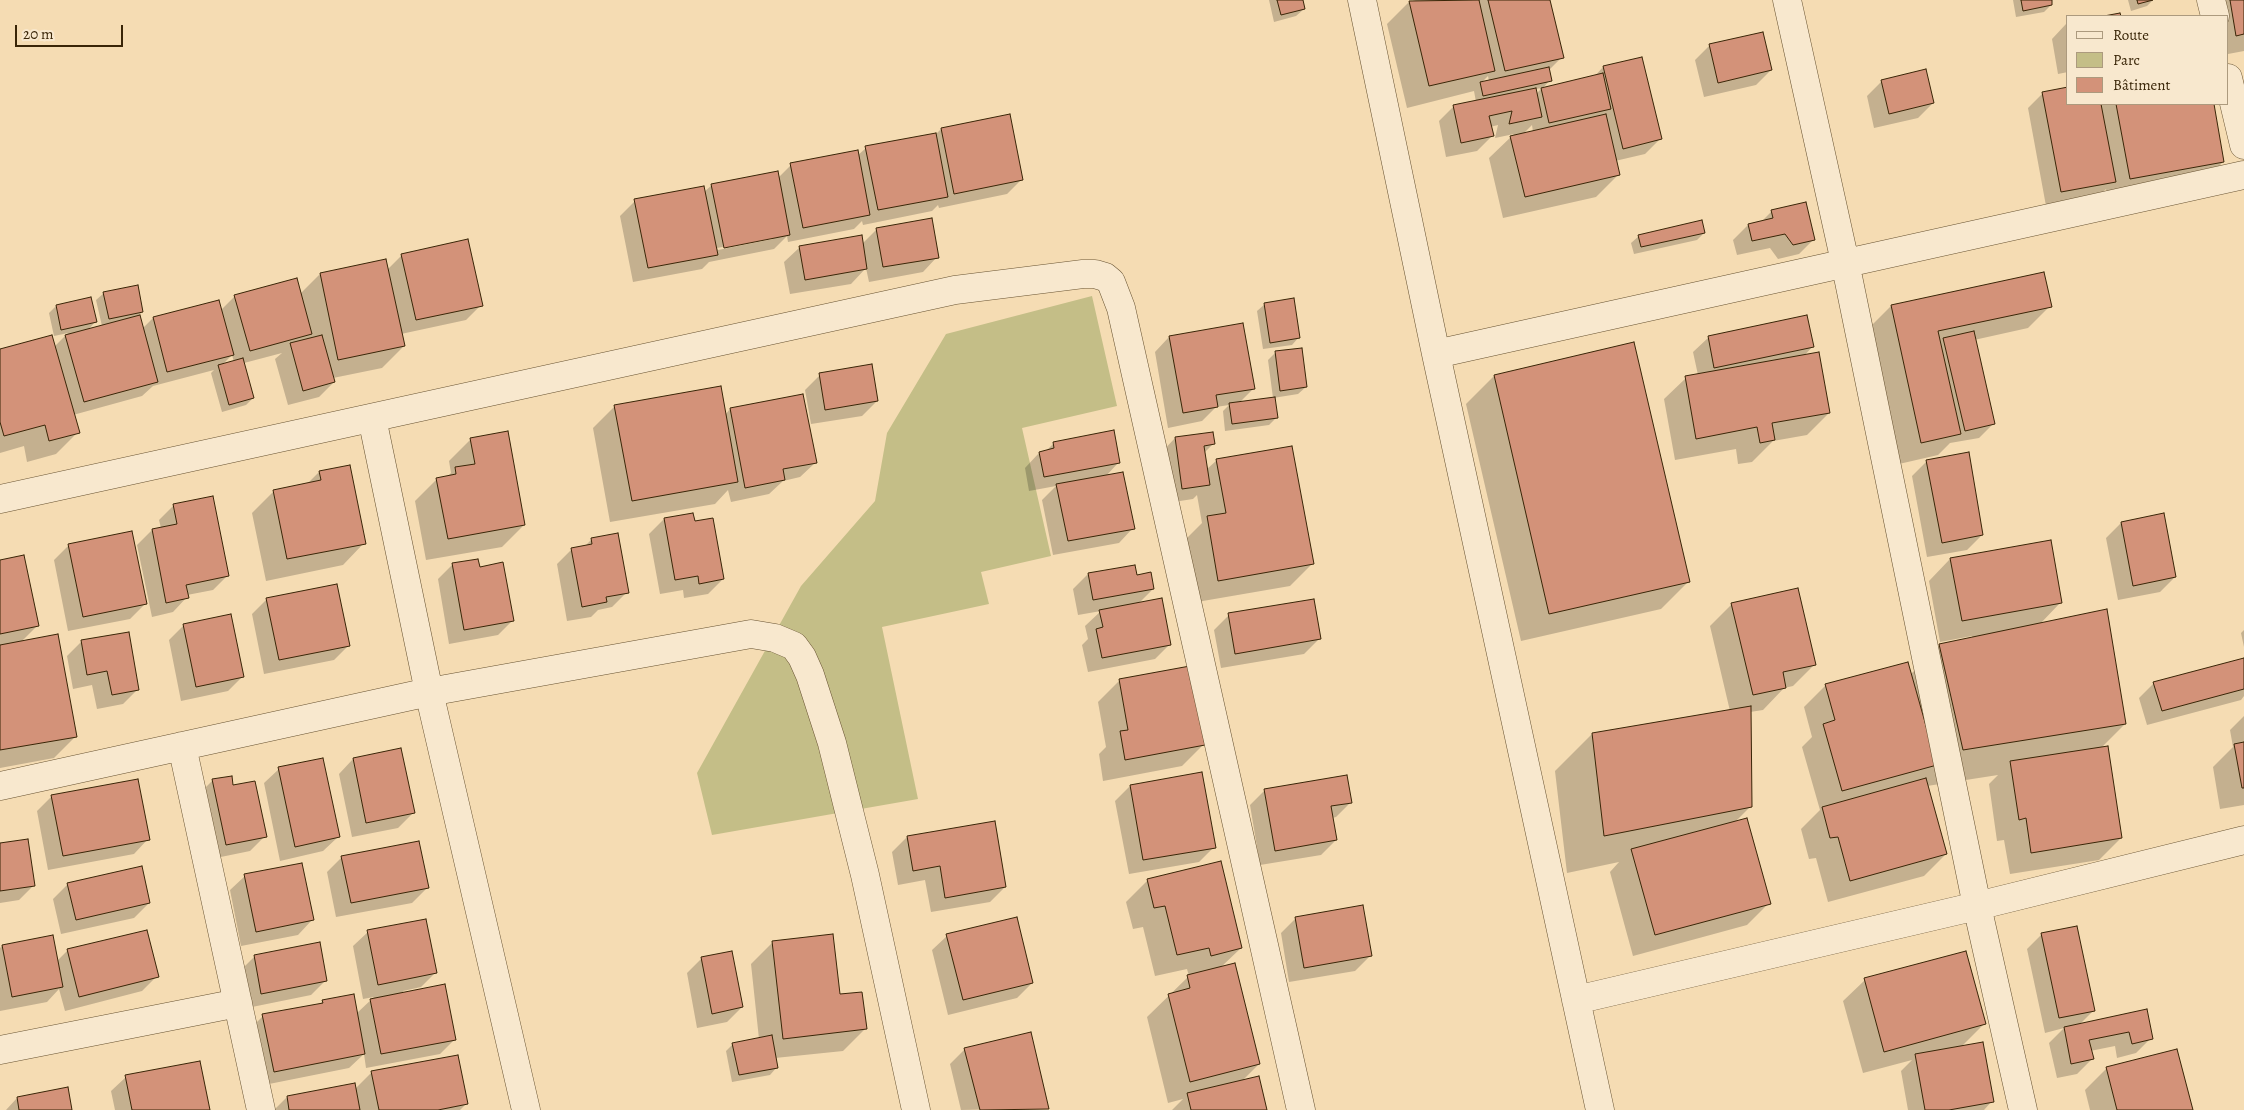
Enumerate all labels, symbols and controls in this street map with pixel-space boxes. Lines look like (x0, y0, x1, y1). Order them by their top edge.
scale bar (18, 15, 125, 47)
legend (2066, 15, 2229, 105)
text: 20 m (23, 24, 54, 44)
text: Route (2113, 25, 2149, 45)
text: Parc (2113, 50, 2140, 70)
text: Bâtiment (2113, 75, 2171, 95)

